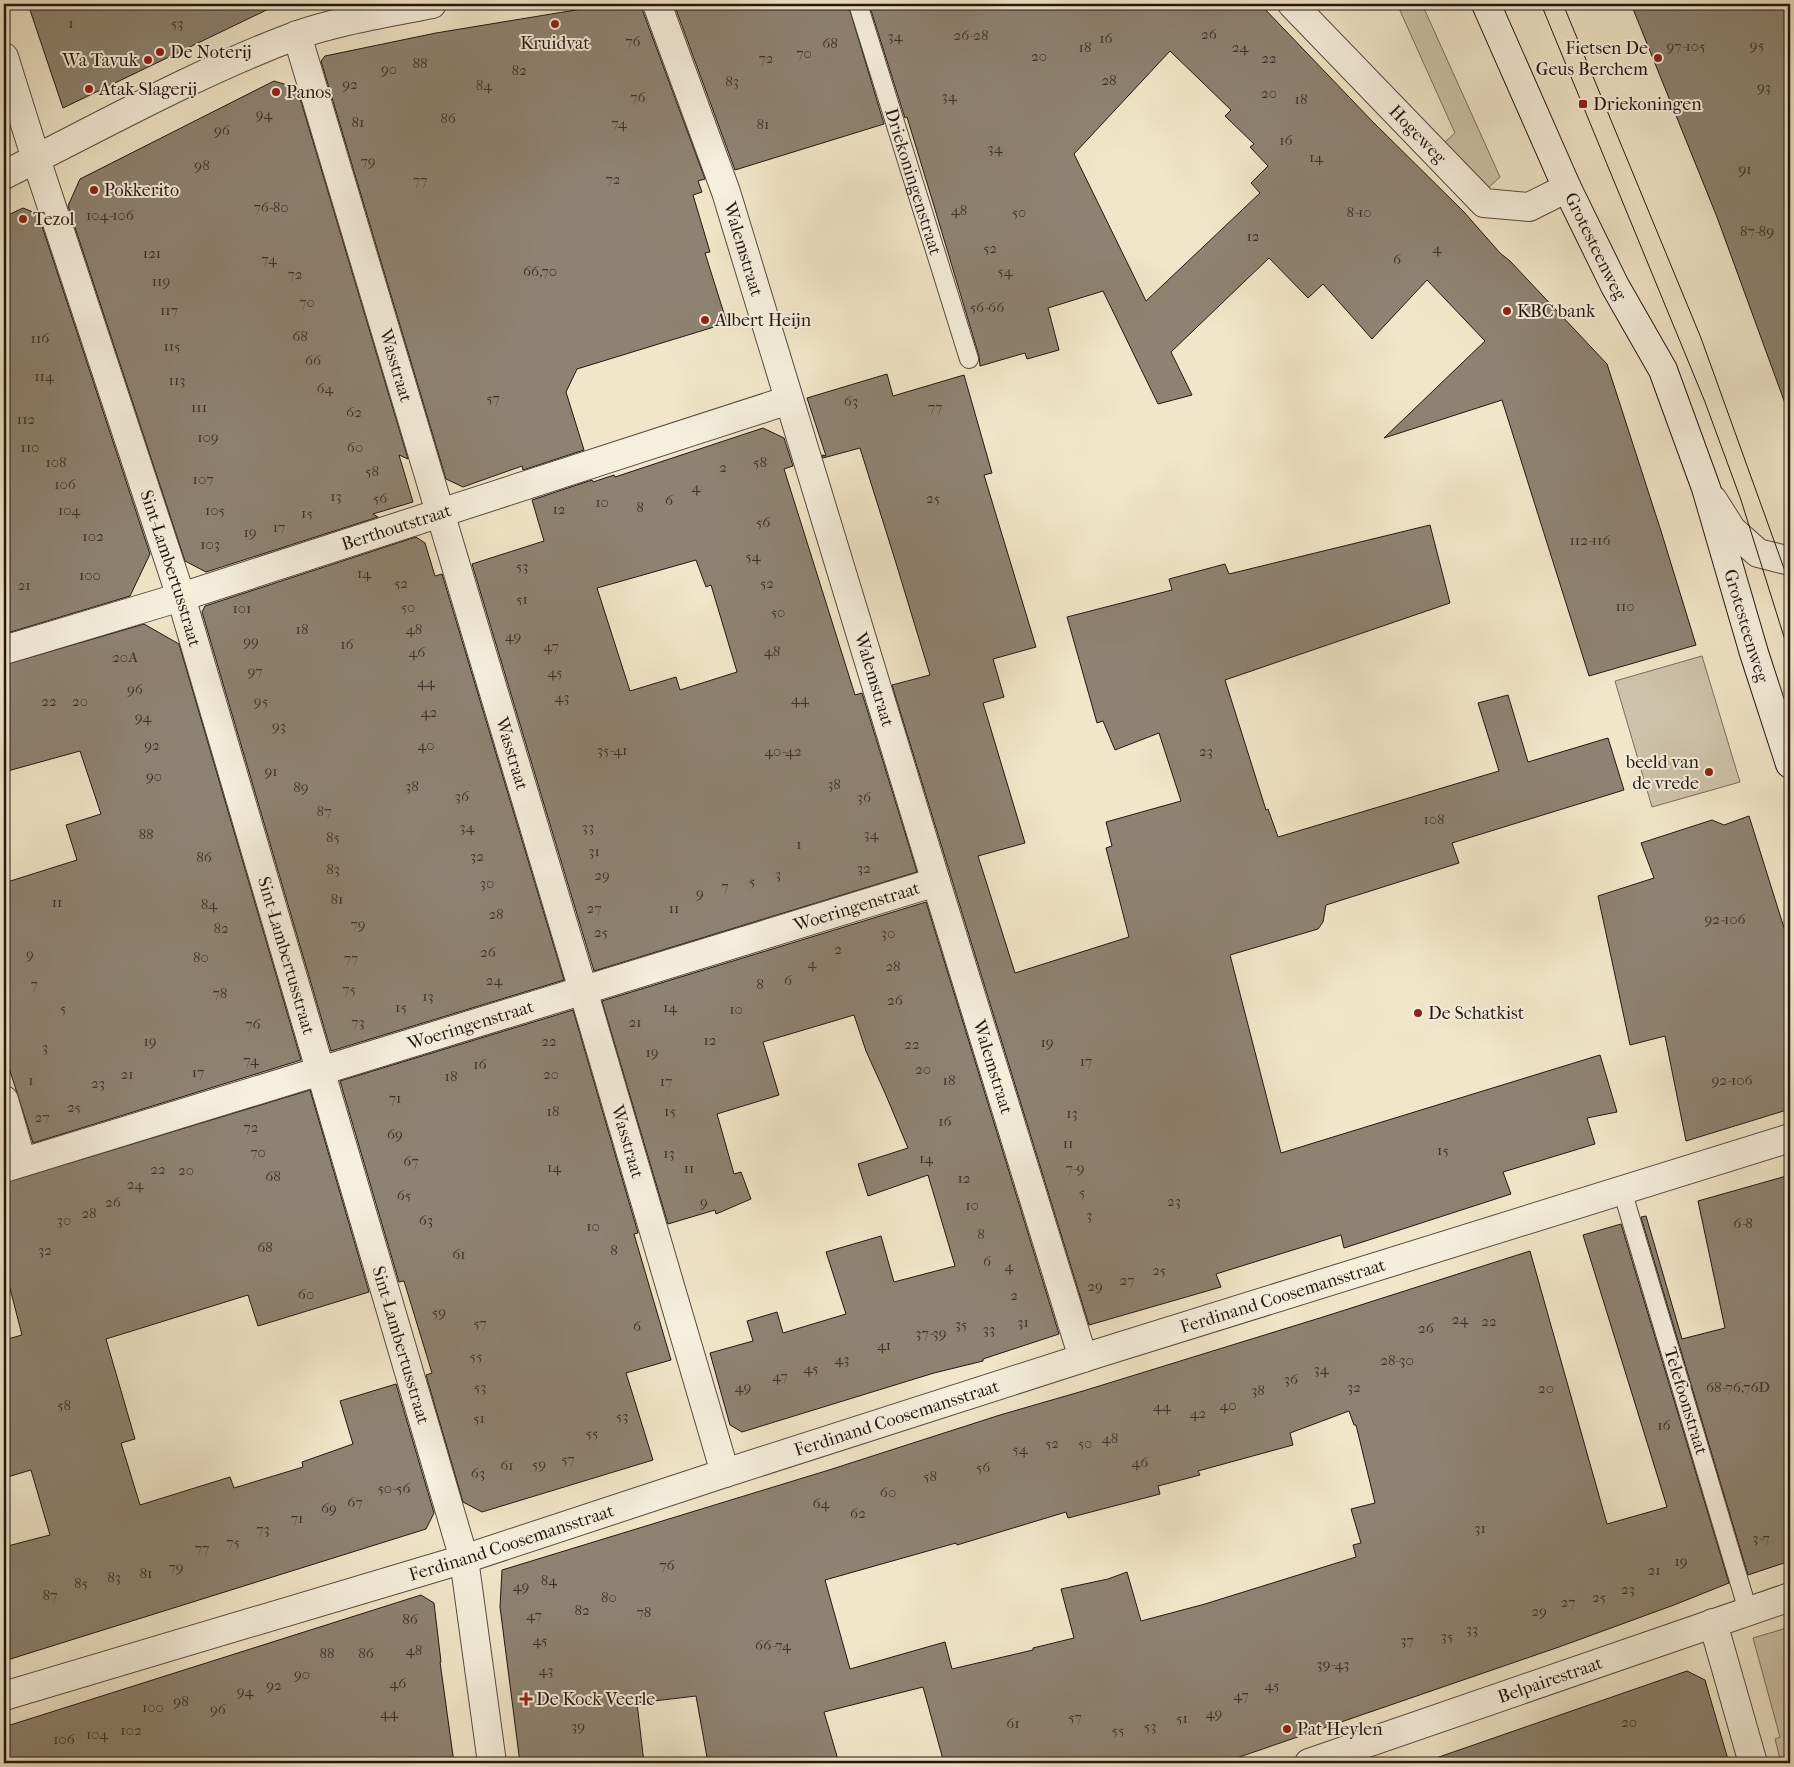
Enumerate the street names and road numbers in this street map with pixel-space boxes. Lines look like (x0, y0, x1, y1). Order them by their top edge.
street label: Hogeweg (1384, 101, 1451, 168)
street label: Driekoningenstraat (880, 106, 946, 258)
street label: Grotesteenweg (1560, 189, 1631, 304)
street label: Walemstraat (718, 199, 767, 299)
street label: Wasstraat (374, 326, 417, 405)
street label: Sint-Lambertusstraat (135, 488, 205, 650)
street label: Berthoutstraat (339, 500, 454, 555)
street label: Grotesteenweg (1719, 567, 1773, 686)
street label: Walemstraat (849, 629, 898, 730)
street label: Wasstraat (491, 714, 533, 793)
street label: Sint-Lambertusstraat (253, 874, 319, 1038)
street label: Woeringenstraat (790, 877, 923, 936)
street label: Woeringenstraat (404, 996, 537, 1055)
street label: Walemstraat (968, 1016, 1017, 1117)
street label: Wasstraat (606, 1102, 648, 1181)
street label: Ferdinand Coosemansstraat (1178, 1254, 1389, 1338)
street label: Sint-Lambertusstraat (367, 1264, 434, 1427)
street label: Telefoonstraat (1659, 1345, 1712, 1458)
street label: Ferdinand Coosemansstraat (792, 1376, 1002, 1461)
street label: Ferdinand Coosemansstraat (406, 1500, 617, 1586)
street label: Belpairestraat (1495, 1652, 1606, 1708)

